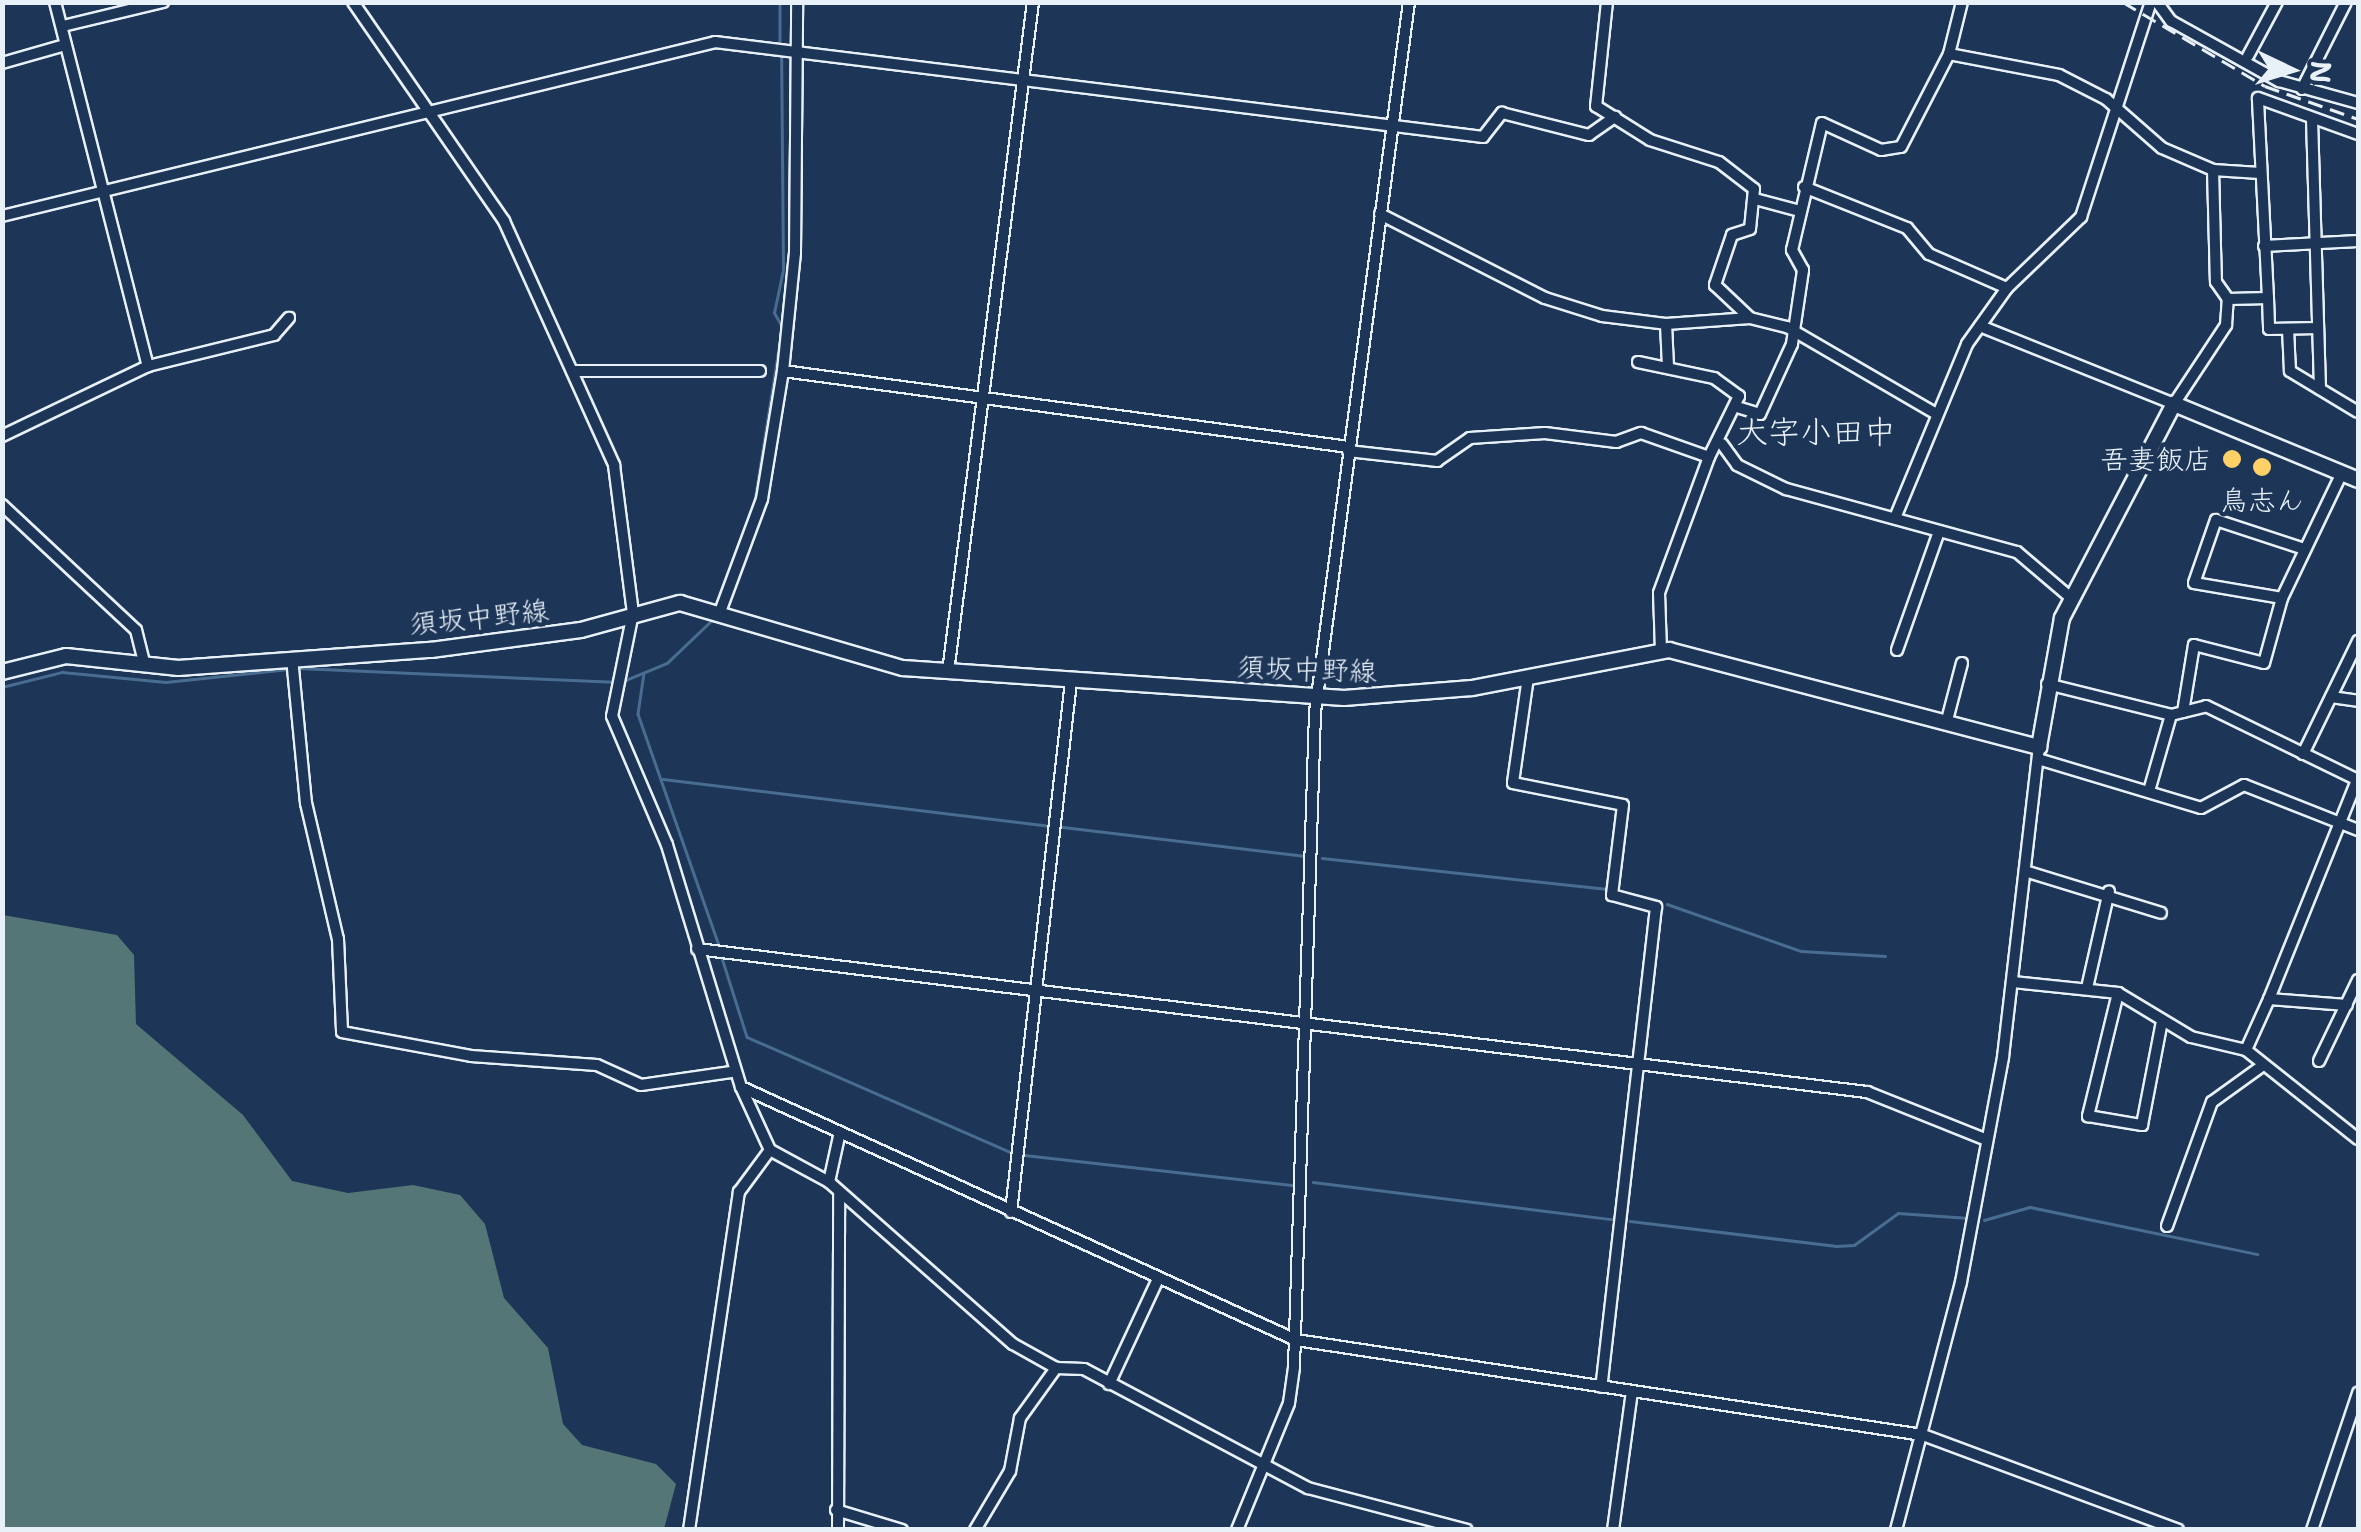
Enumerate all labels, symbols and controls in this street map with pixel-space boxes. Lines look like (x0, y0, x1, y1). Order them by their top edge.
north arrow (2241, 20, 2341, 120)
text: N (2301, 60, 2341, 84)
district label: 大字小田中 (1736, 413, 1896, 451)
place label: 吾妻飯店 (2100, 442, 2212, 476)
marker: 吾妻飯店 (2221, 448, 2243, 470)
marker: 鳥志ん (2251, 456, 2273, 478)
place label: 鳥志ん (2220, 483, 2304, 517)
street label: 須坂中野線 (408, 593, 550, 641)
street label: 須坂中野線 (1236, 650, 1378, 688)

